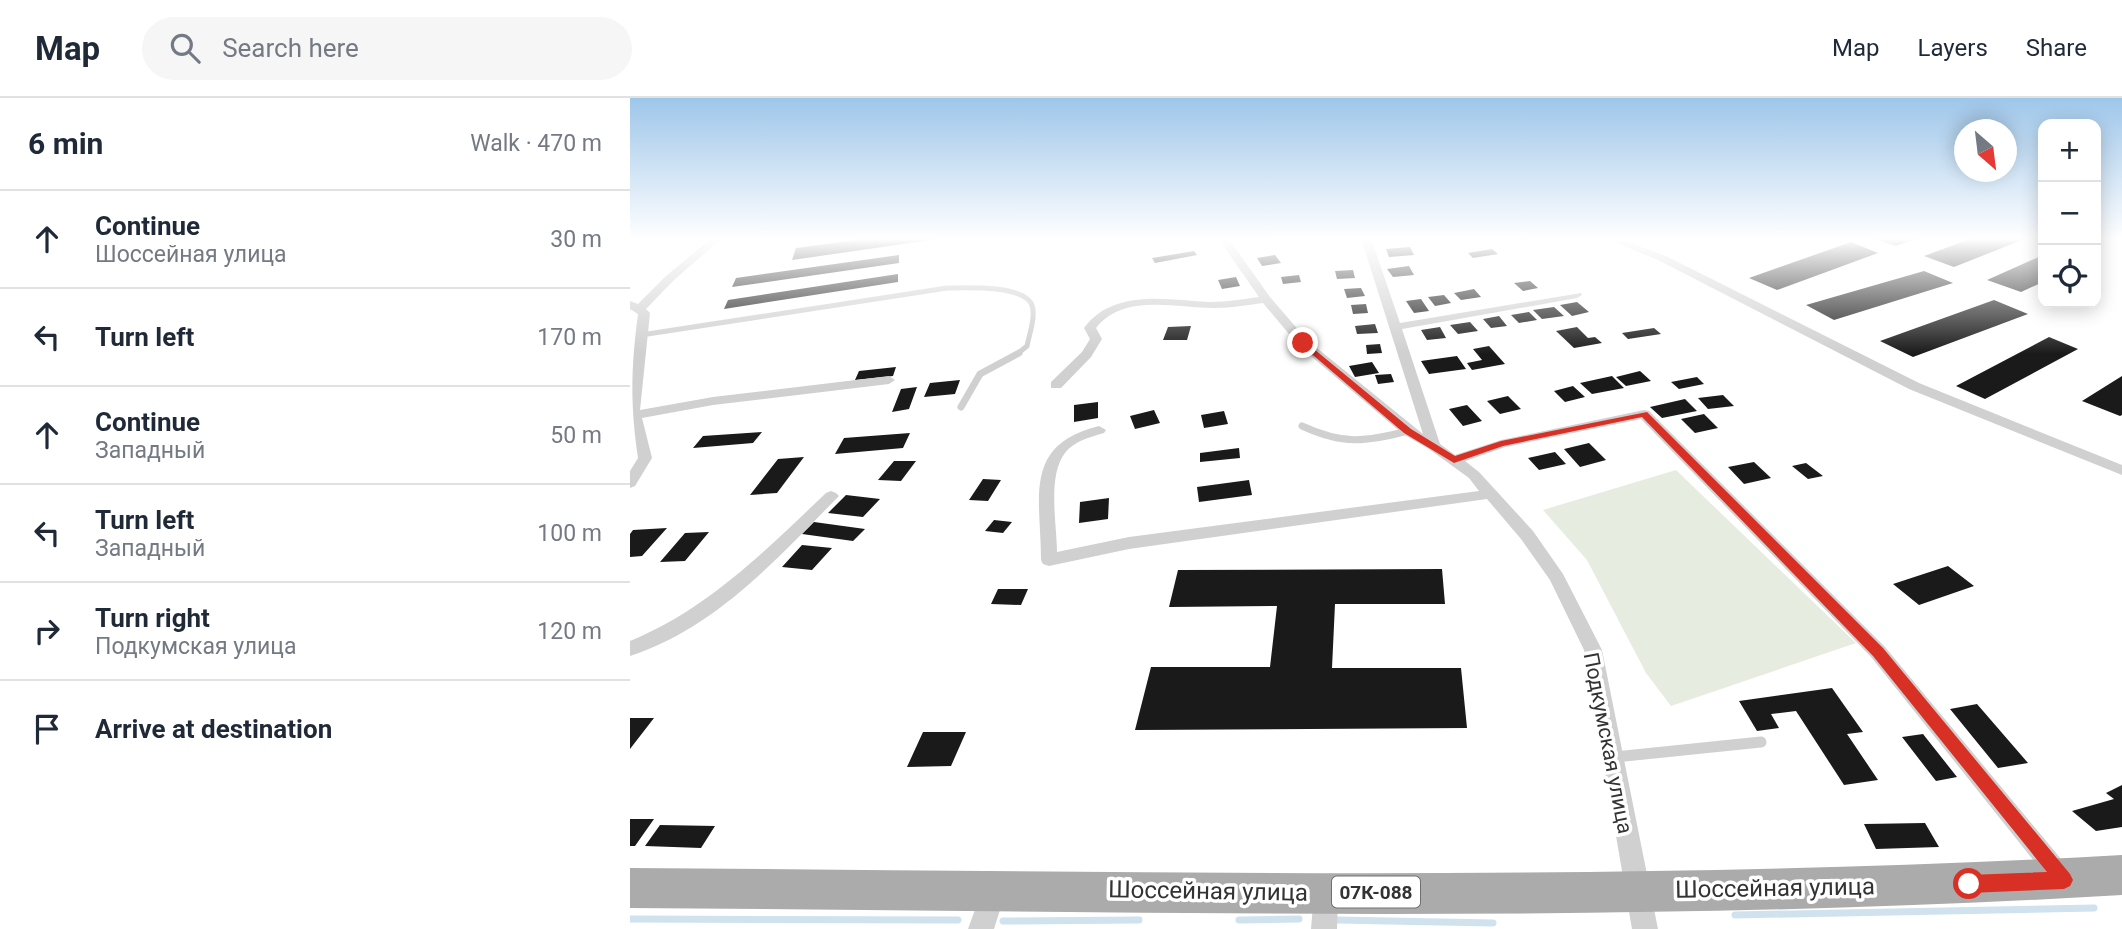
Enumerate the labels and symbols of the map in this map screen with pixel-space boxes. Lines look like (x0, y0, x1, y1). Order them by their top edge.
north arrow (1954, 119, 2017, 182)
route end (1287, 327, 1318, 358)
street label: Подкумская улица (1579, 650, 1637, 836)
route start (1953, 868, 1984, 899)
street label: Шоссейная улица (1675, 872, 1875, 904)
street label: Шоссейная улица (1108, 875, 1308, 907)
road number: 07К-088 (1332, 876, 1420, 908)

